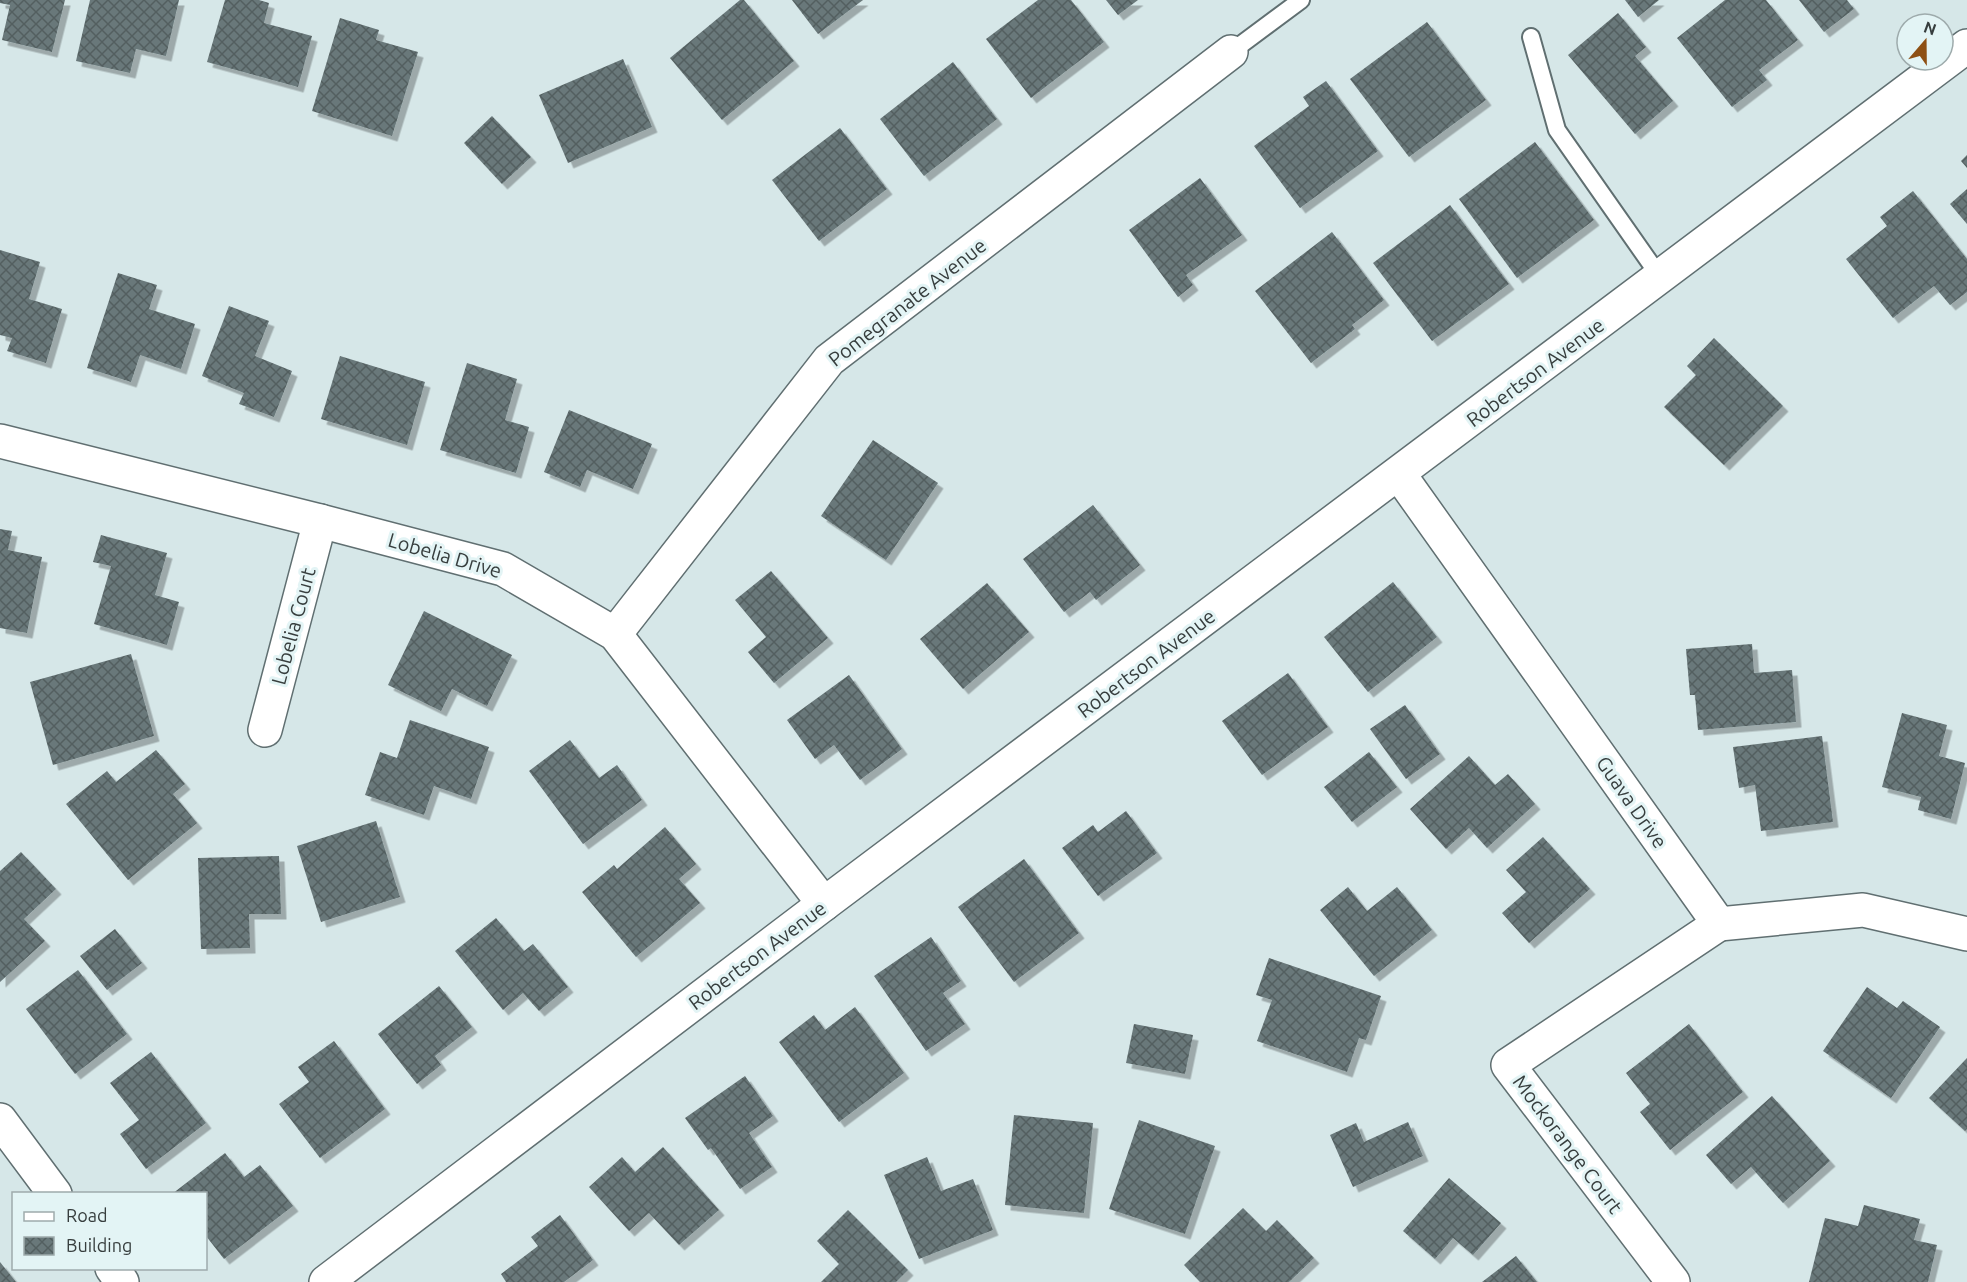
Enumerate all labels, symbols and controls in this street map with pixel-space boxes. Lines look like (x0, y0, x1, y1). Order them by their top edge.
north arrow (1895, 12, 1955, 72)
text: N (1921, 17, 1939, 38)
street label: Pomegranate Avenue (824, 233, 990, 371)
street label: Robertson Avenue (1462, 313, 1608, 431)
street label: Lobelia Drive (386, 528, 504, 582)
street label: Lobelia Court (266, 565, 320, 687)
street label: Robertson Avenue (1073, 604, 1219, 722)
street label: Guava Drive (1592, 752, 1672, 852)
street label: Robertson Avenue (684, 896, 830, 1014)
street label: Mockorange Court (1509, 1070, 1628, 1218)
legend (12, 1192, 207, 1270)
text: Road (66, 1205, 108, 1225)
text: Building (66, 1235, 132, 1255)

